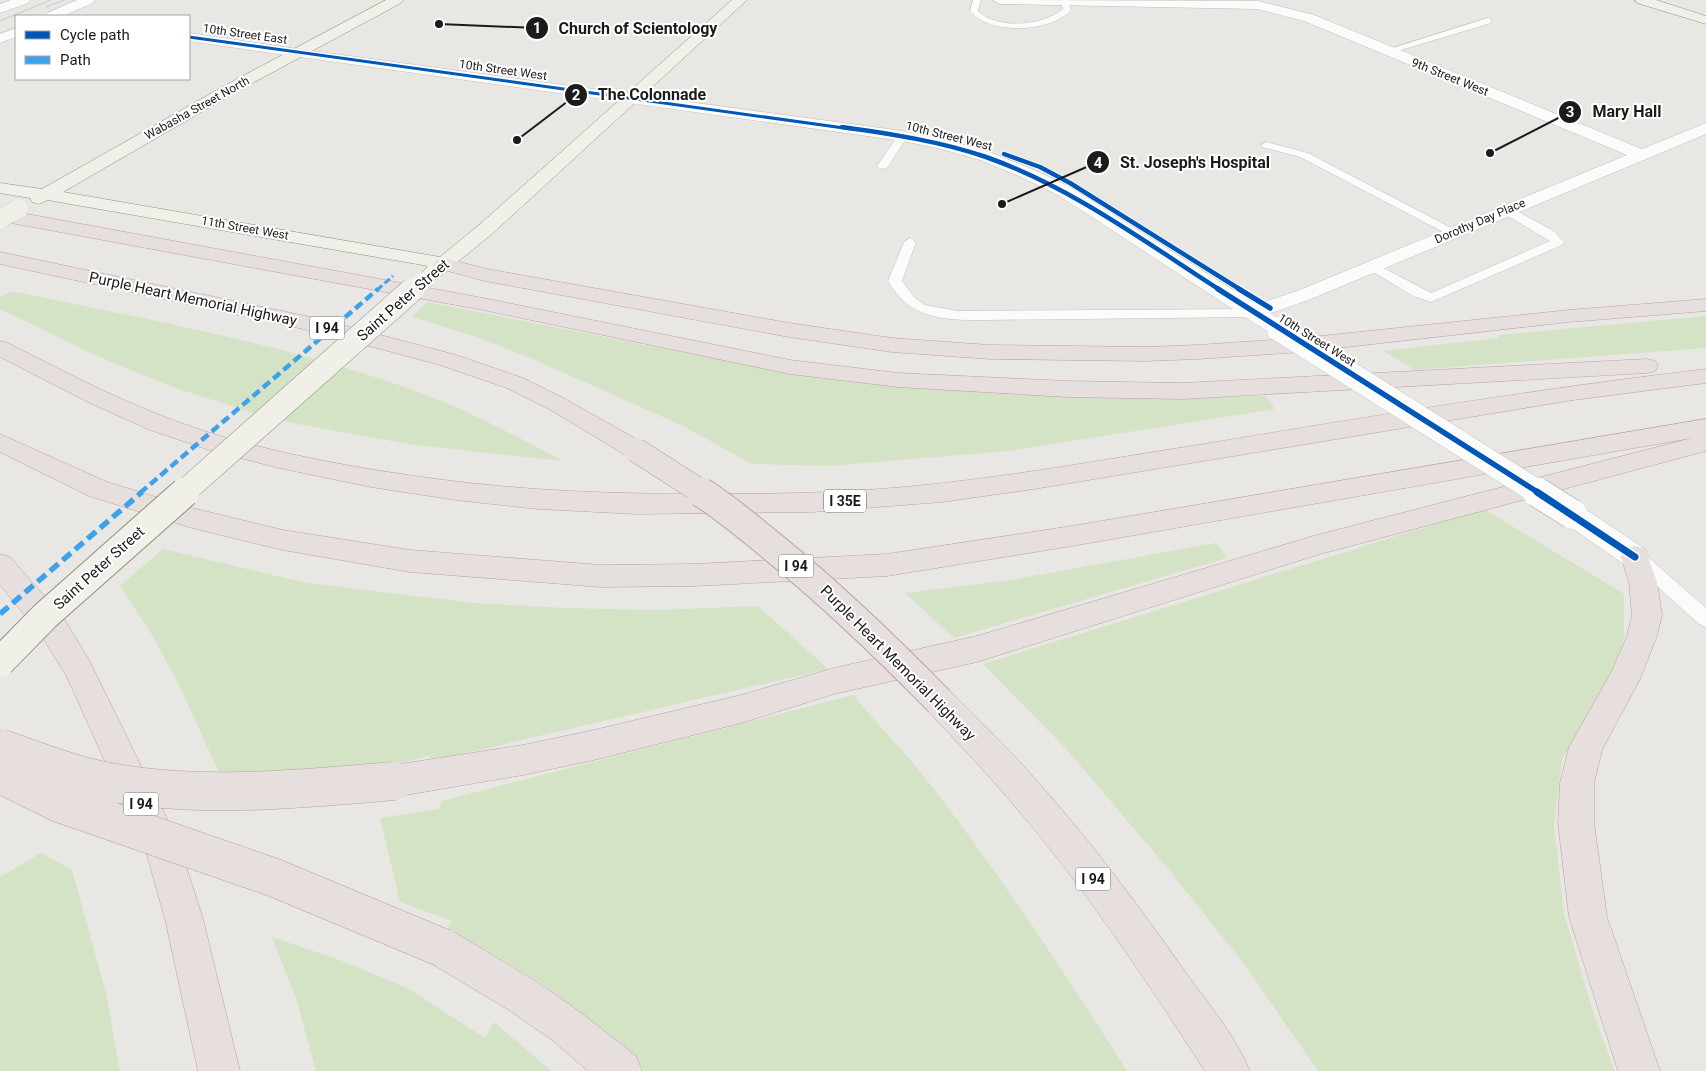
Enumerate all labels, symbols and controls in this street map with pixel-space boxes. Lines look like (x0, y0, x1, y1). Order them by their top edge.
callout: Church of Scientology (524, 12, 728, 43)
legend (15, 15, 190, 80)
text: 1 (533, 19, 541, 37)
text: Church of Scientology (559, 19, 718, 38)
street label: 10th Street East (202, 21, 288, 47)
text: Cycle path (60, 26, 130, 44)
text: Path (60, 51, 91, 69)
street label: 9th Street West (1409, 55, 1491, 99)
street label: 10th Street West (458, 57, 548, 83)
street label: Wabasha Street North (142, 73, 252, 143)
callout: The Colonnade (563, 79, 716, 110)
text: The Colonnade (598, 85, 707, 104)
text: 2 (572, 86, 581, 104)
callout: Mary Hall (1558, 96, 1672, 127)
text: Mary Hall (1593, 102, 1661, 121)
text: 3 (1566, 103, 1574, 121)
street label: 10th Street West (904, 118, 994, 154)
callout: St. Joseph's Hospital (1085, 147, 1280, 178)
text: St. Joseph's Hospital (1120, 153, 1270, 172)
text: 4 (1094, 154, 1103, 172)
street label: Dorothy Day Place (1432, 196, 1528, 246)
street label: 11th Street West (200, 213, 290, 243)
street label: Saint Peter Street (353, 255, 453, 345)
street label: Purple Heart Memorial Highway (87, 268, 299, 330)
street label: 10th Street West (1276, 311, 1358, 369)
road number: I 94 (310, 316, 344, 339)
road number: I 35E (824, 490, 866, 512)
street label: Saint Peter Street (50, 522, 148, 614)
road number: I 94 (778, 554, 814, 578)
street label: Purple Heart Memorial Highway (817, 582, 979, 744)
road number: I 94 (124, 792, 158, 816)
road number: I 94 (1076, 868, 1110, 891)

